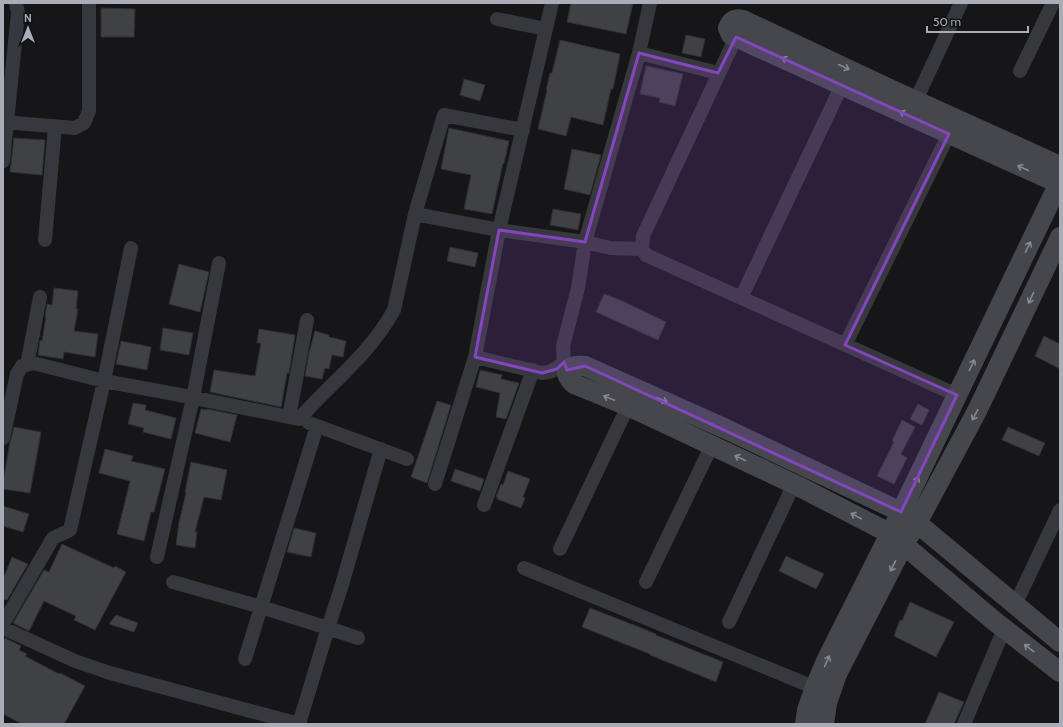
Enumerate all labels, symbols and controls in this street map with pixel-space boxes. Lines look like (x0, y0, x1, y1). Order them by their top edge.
north arrow (8, 8, 48, 48)
scale bar (927, 8, 1028, 34)
text: N (24, 11, 32, 25)
text: 50 m (933, 14, 961, 29)
one-way arrow (781, 56, 793, 63)
one-way arrow (838, 64, 850, 71)
one-way arrow (899, 110, 911, 117)
one-way arrow (1018, 164, 1030, 171)
one-way arrow (1025, 242, 1032, 254)
one-way arrow (1027, 291, 1034, 303)
one-way arrow (969, 359, 976, 371)
one-way arrow (603, 394, 615, 402)
one-way arrow (656, 397, 668, 405)
one-way arrow (971, 409, 979, 421)
one-way arrow (734, 454, 746, 461)
one-way arrow (913, 476, 920, 488)
one-way arrow (850, 512, 862, 519)
one-way arrow (888, 560, 896, 572)
one-way arrow (1024, 644, 1035, 652)
one-way arrow (824, 655, 831, 667)

